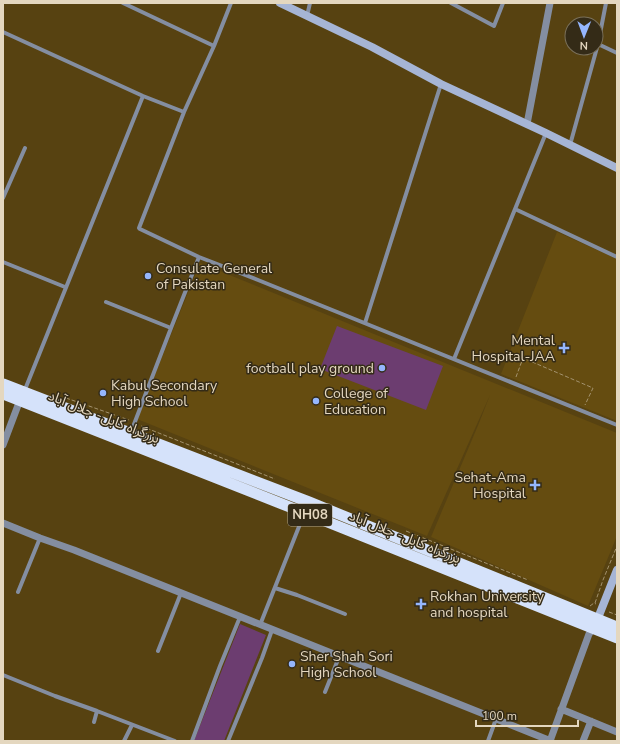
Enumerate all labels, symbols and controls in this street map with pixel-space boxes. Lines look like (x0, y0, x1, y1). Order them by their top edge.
north arrow (564, 16, 604, 56)
text: N (580, 38, 588, 53)
place label: Consulate General of Pakistan (156, 259, 273, 294)
marker: Consulate General of Pakistan (143, 271, 153, 281)
place label: Mental Hospital-JAA (472, 331, 556, 366)
marker: Mental Hospital-JAA (558, 342, 570, 354)
place label: football play ground (246, 359, 374, 378)
marker: football play ground (377, 363, 387, 373)
place label: Kabul Secondary High School (111, 376, 218, 411)
place label: College of Education (324, 384, 388, 419)
street label: بزرگراه کابل- جلال آباد (45, 386, 163, 448)
marker: Kabul Secondary High School (98, 388, 108, 398)
marker: College of Education (311, 396, 321, 406)
place label: Sehat-Ama Hospital (455, 468, 527, 503)
marker: Sehat-Ama Hospital (529, 479, 541, 491)
road number: NH08 (288, 504, 332, 526)
street label: بزرگراه کابل- جلال آباد (346, 506, 464, 568)
place label: Rokhan University and hospital (430, 587, 545, 622)
marker: Rokhan University and hospital (415, 598, 427, 610)
place label: Sher Shah Sori High School (300, 647, 393, 682)
marker: Sher Shah Sori High School (287, 659, 297, 669)
scale bar (476, 702, 578, 728)
text: 100 m (482, 708, 517, 724)

